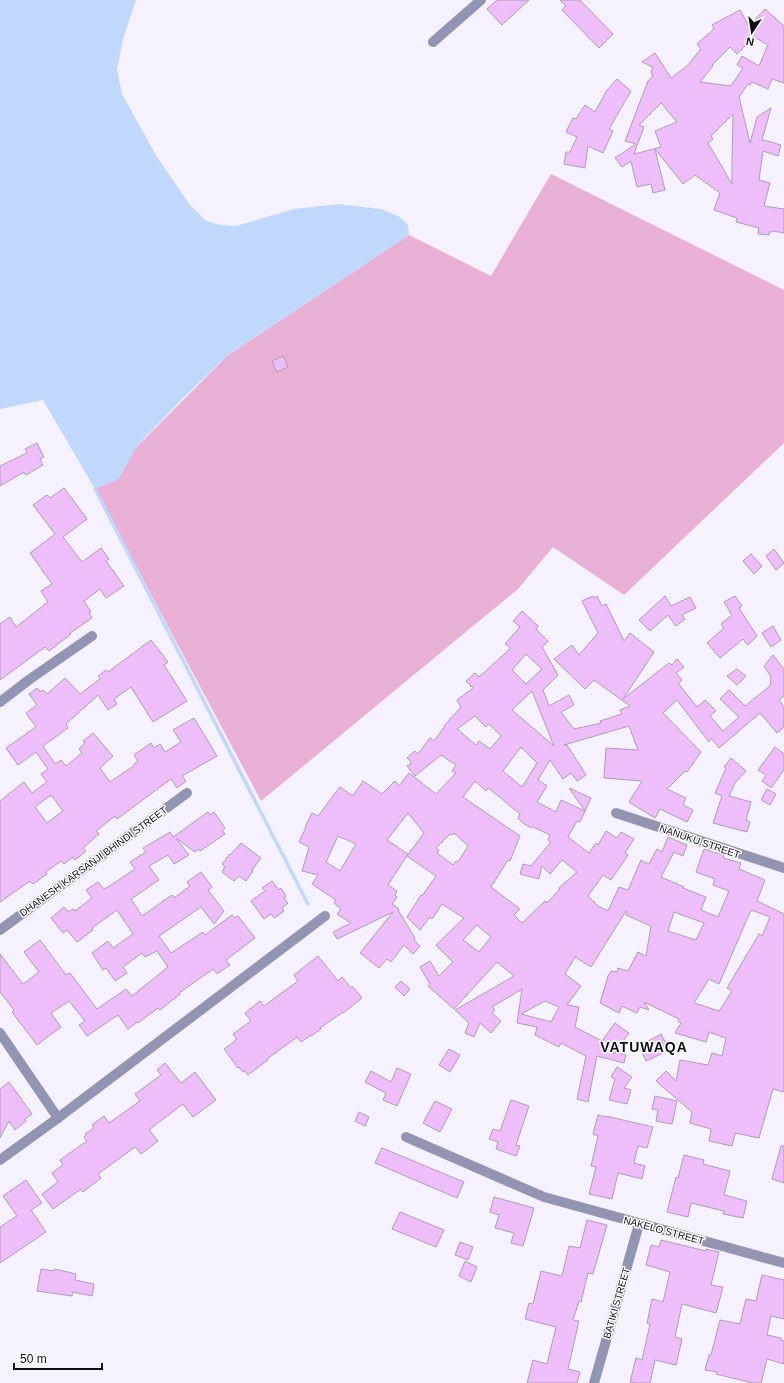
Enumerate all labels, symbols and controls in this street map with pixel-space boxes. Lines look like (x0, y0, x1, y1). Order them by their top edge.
north arrow (732, 12, 772, 52)
text: N (745, 35, 755, 48)
street label: DHANESH KARSANJI BHINDI STREET (17, 804, 169, 919)
street label: NANUKU STREET (658, 823, 742, 860)
district label: VATUWAQA (600, 1039, 688, 1055)
street label: NAKELO STREET (622, 1214, 705, 1247)
street label: BATIKI STREET (601, 1266, 632, 1340)
scale bar (14, 1345, 102, 1371)
text: 50 m (20, 1352, 47, 1366)

